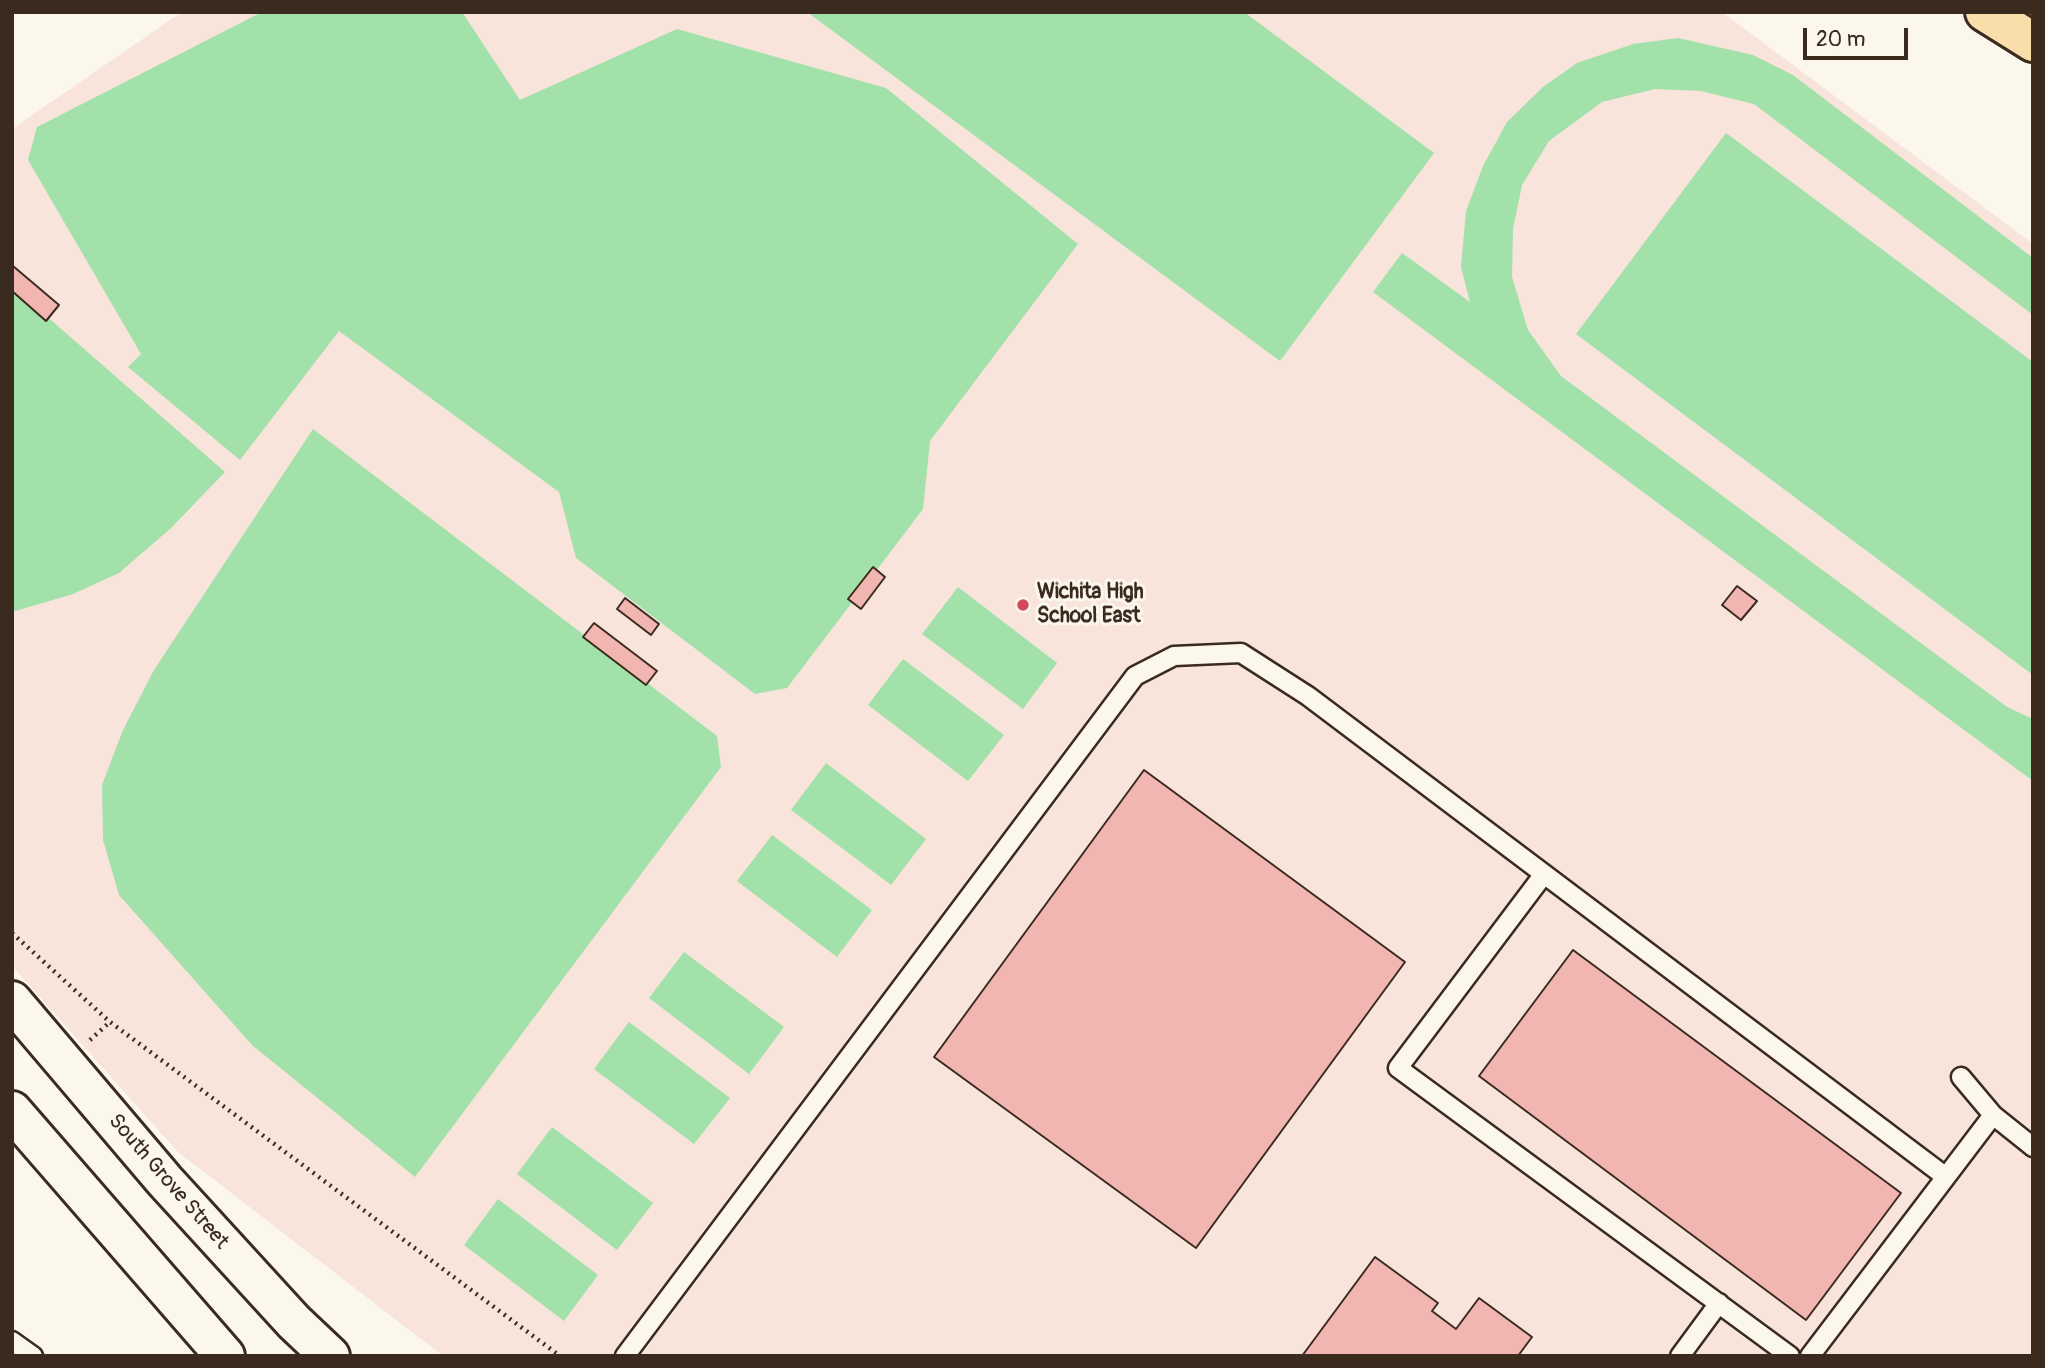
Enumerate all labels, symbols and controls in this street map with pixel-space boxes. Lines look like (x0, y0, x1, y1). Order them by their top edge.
scale bar (1807, 14, 1912, 58)
text: 20 m (1816, 26, 1865, 53)
place label: Wichita High School East (1037, 580, 1144, 630)
marker: Wichita High School East (1015, 597, 1031, 613)
street label: South Grove Street (103, 1109, 233, 1255)

